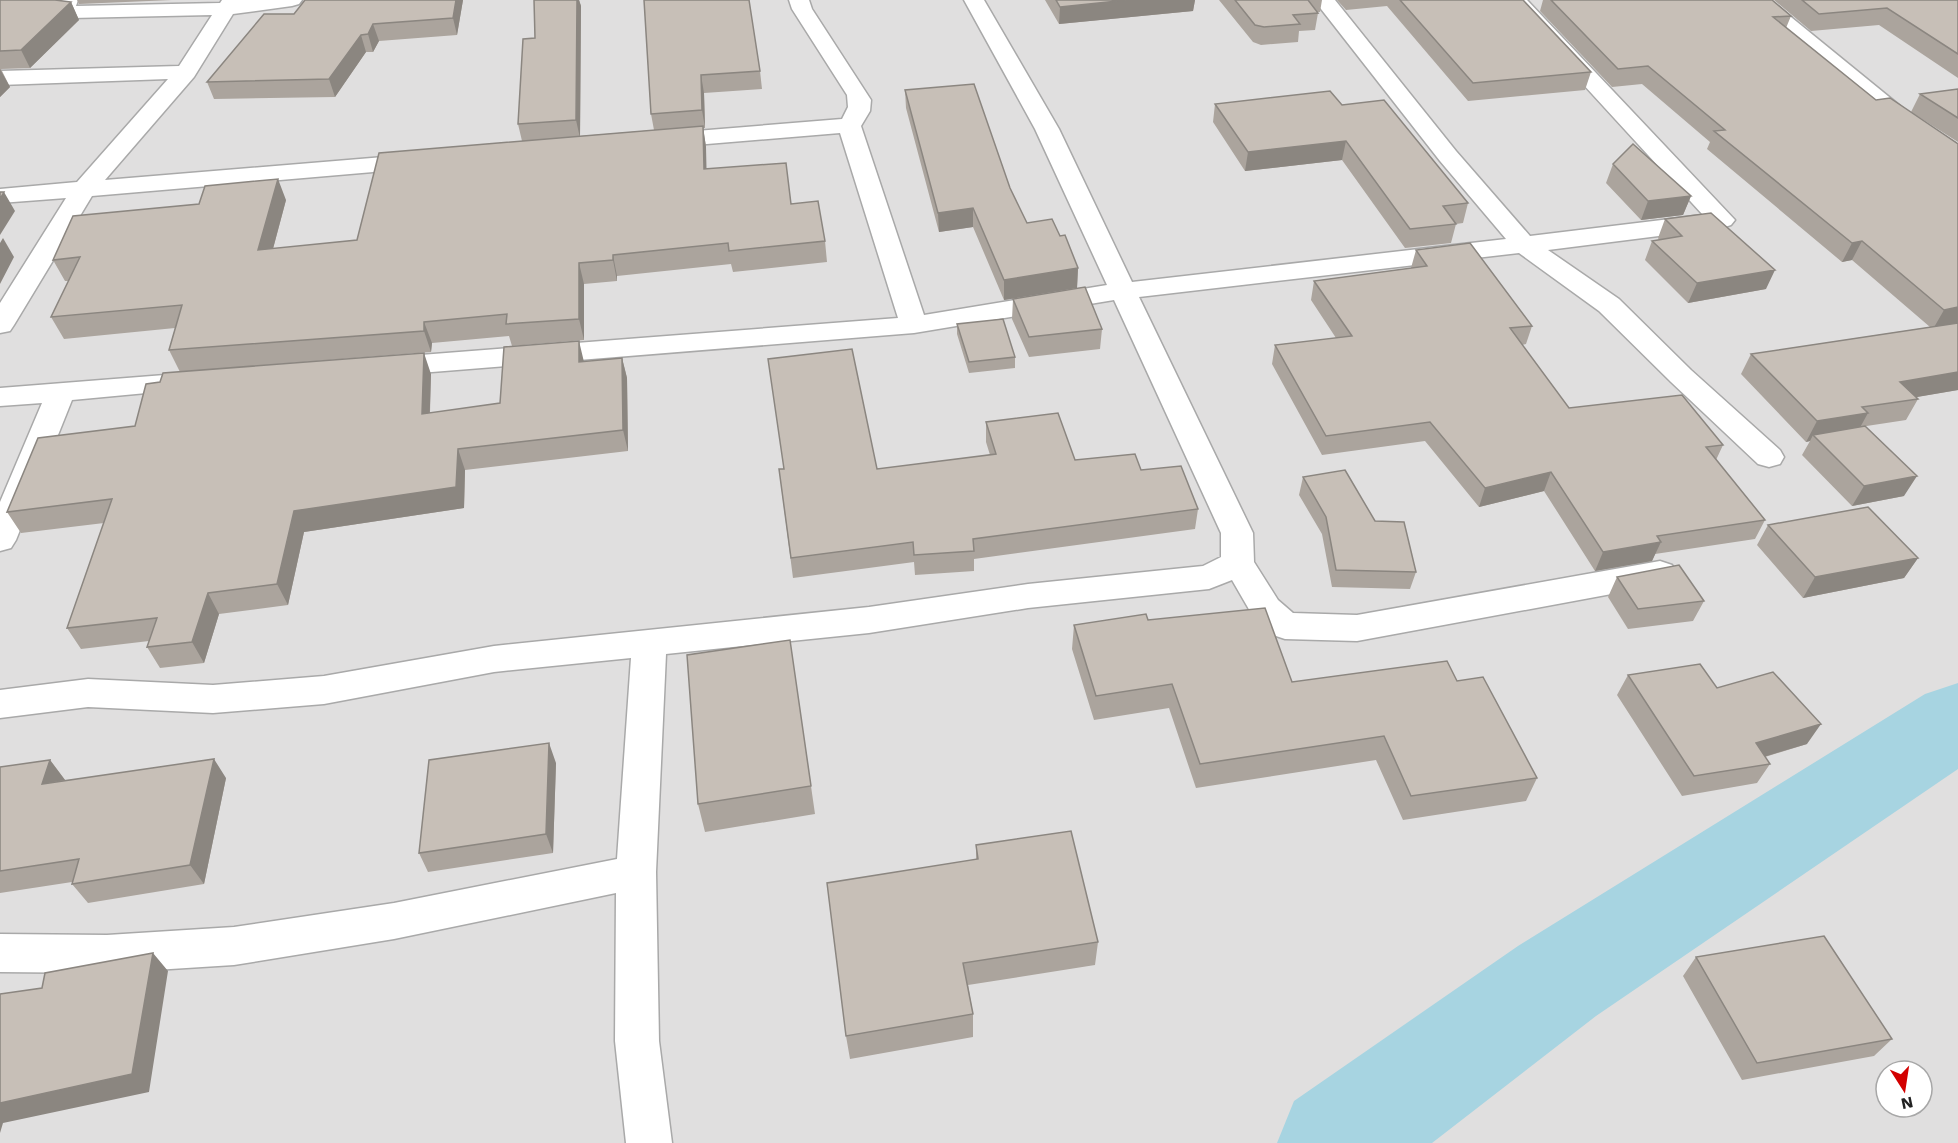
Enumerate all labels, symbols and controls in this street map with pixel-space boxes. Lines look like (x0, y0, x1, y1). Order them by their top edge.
north arrow (1874, 1059, 1934, 1119)
text: N (1899, 1093, 1915, 1114)

